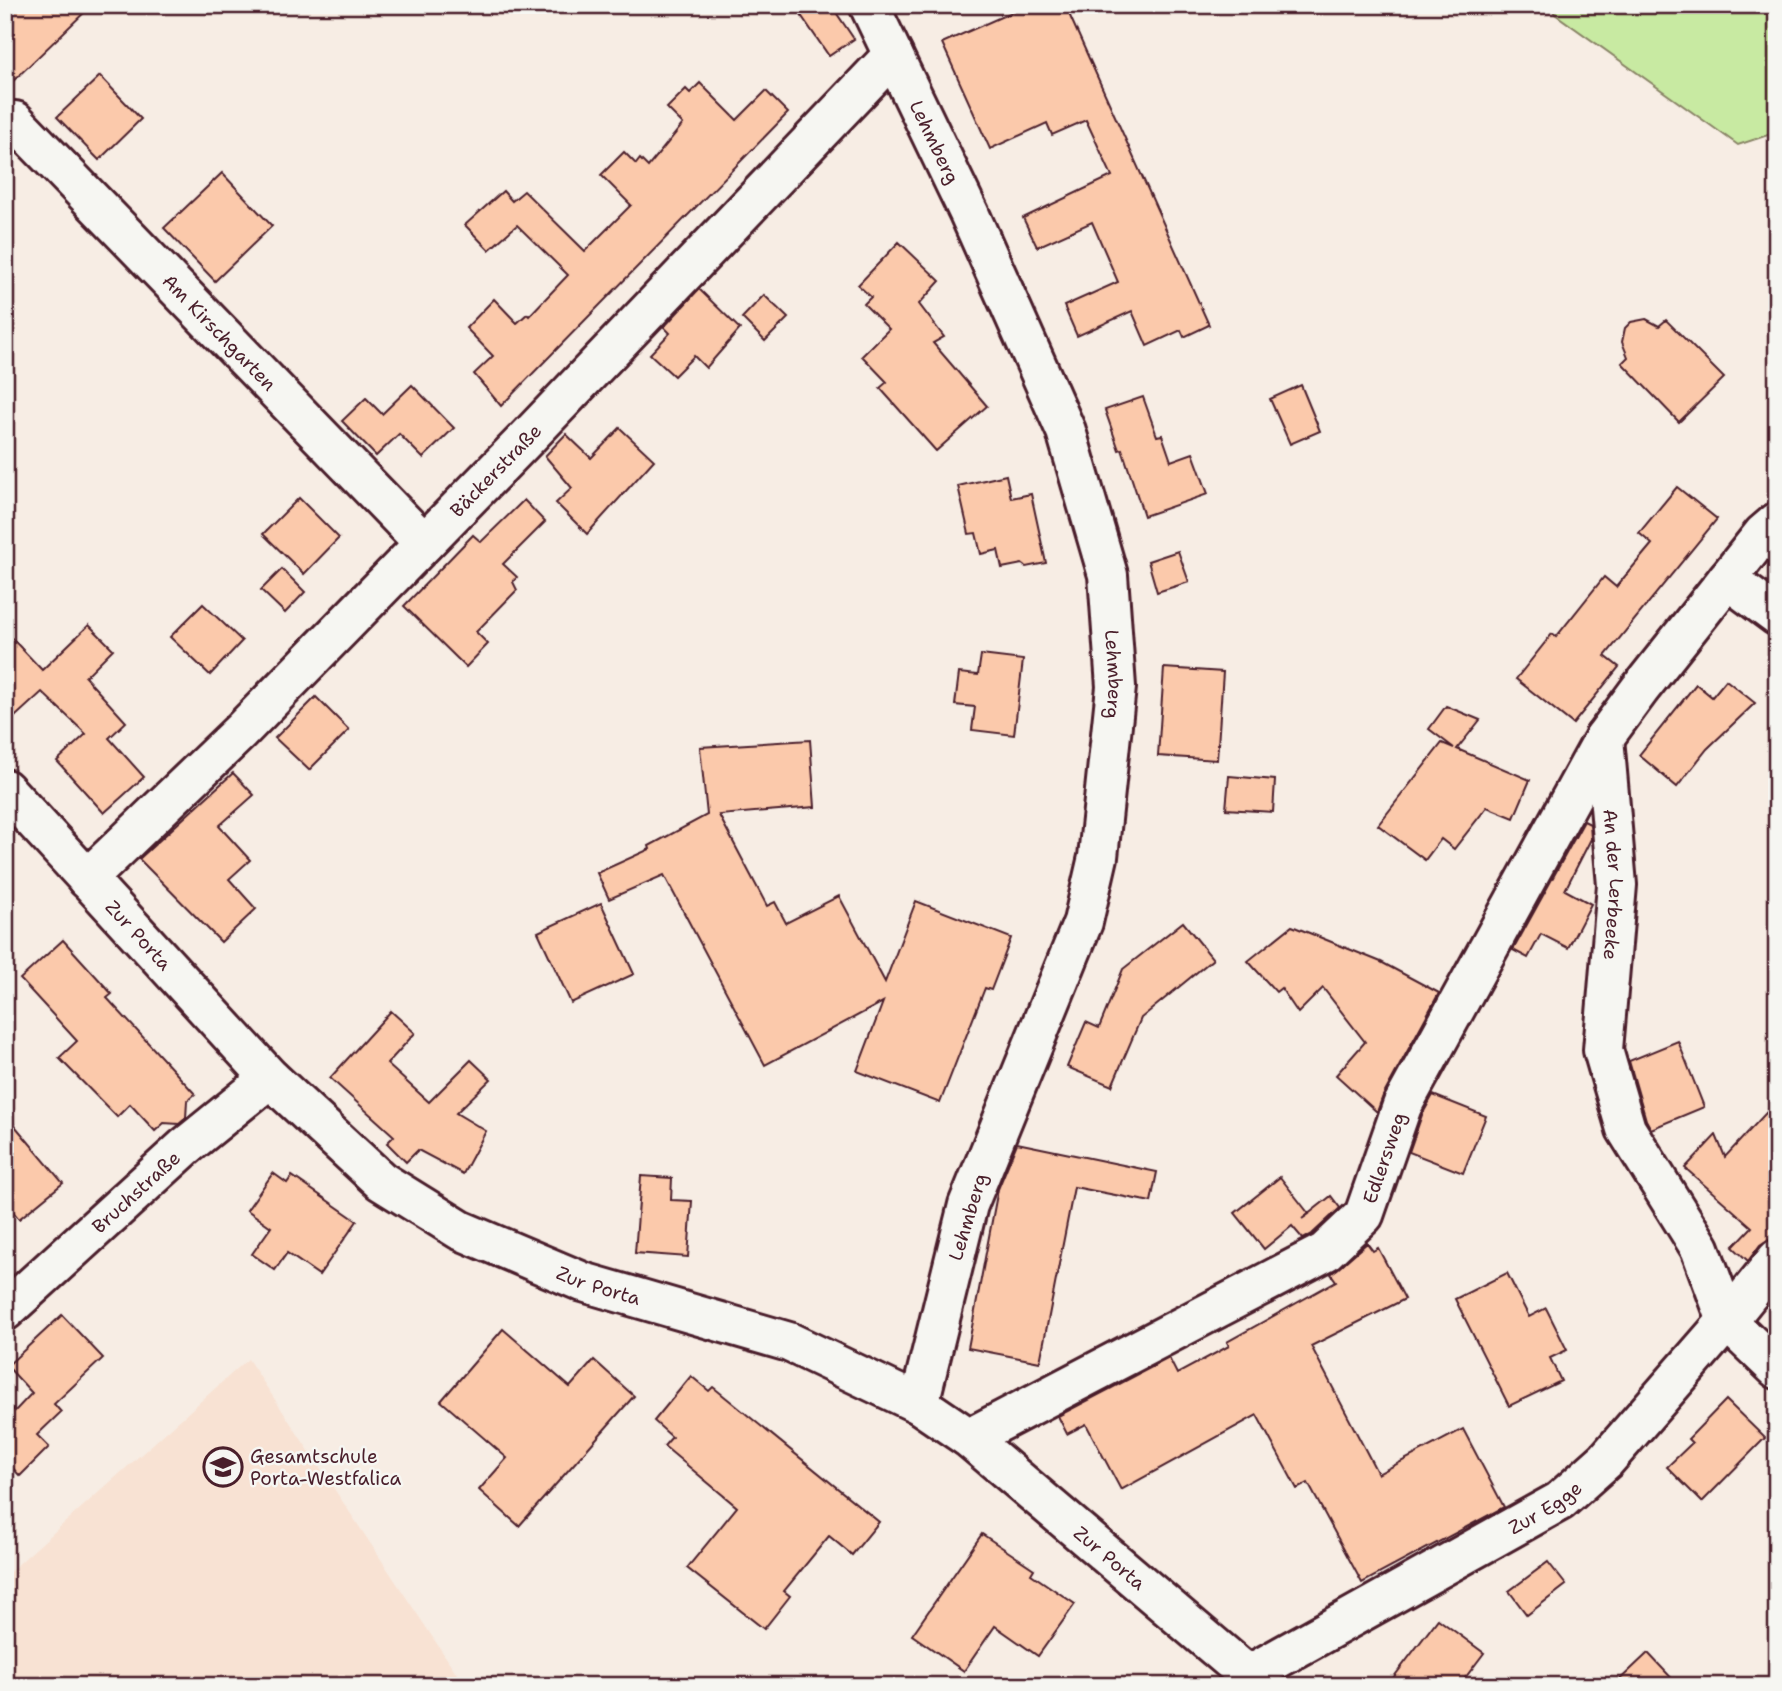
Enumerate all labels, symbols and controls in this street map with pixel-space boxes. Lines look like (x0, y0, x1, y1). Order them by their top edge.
street label: Lehmberg (904, 96, 966, 188)
street label: Am Kirschgarten (157, 268, 282, 396)
street label: Bäckerstraße (444, 418, 547, 522)
street label: Lehmberg (1099, 629, 1129, 720)
street label: An der Lerbeeke (1598, 808, 1630, 961)
street label: Zur Porta (100, 894, 177, 976)
street label: Edlersweg (1357, 1109, 1411, 1207)
street label: Bruchstraße (86, 1145, 185, 1238)
street label: Lehmberg (943, 1170, 993, 1264)
street label: Zur Porta (553, 1260, 644, 1311)
place label: Gesamtschule Porta-Westfalica (250, 1444, 401, 1491)
school or university icon: Gesamtschule Porta-Westfalica (202, 1446, 244, 1488)
street label: Zur Egge (1504, 1475, 1587, 1540)
street label: Zur Porta (1069, 1520, 1151, 1595)

